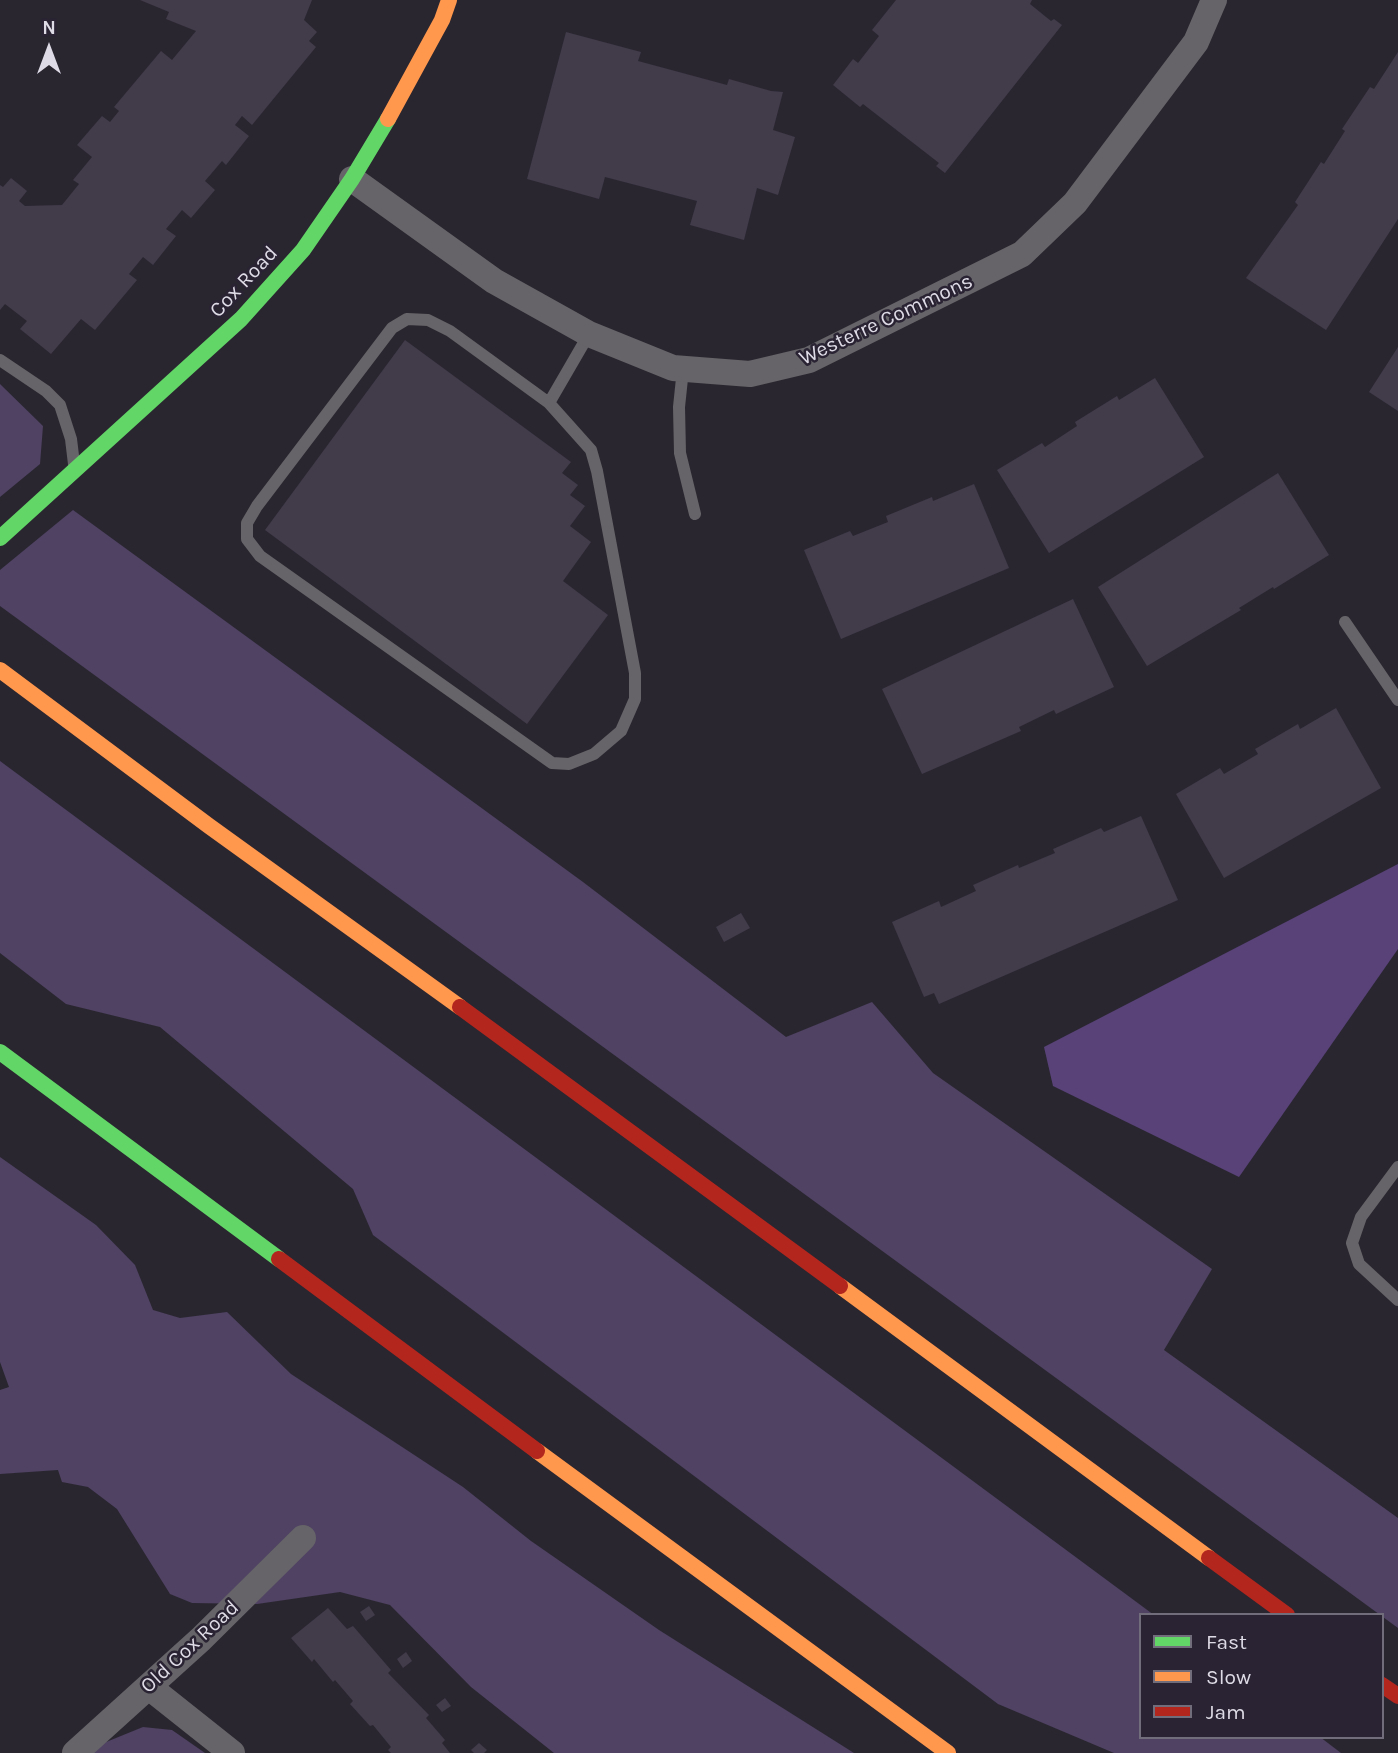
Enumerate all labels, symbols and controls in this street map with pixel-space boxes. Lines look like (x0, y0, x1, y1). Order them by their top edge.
north arrow (14, 14, 84, 84)
text: N (42, 17, 56, 39)
street label: Cox Road (205, 241, 283, 323)
street label: Westerre Commons (795, 269, 977, 371)
street label: Old Cox Road (136, 1595, 244, 1699)
legend (1139, 1613, 1384, 1739)
text: Fast (1206, 1630, 1247, 1654)
text: Slow (1206, 1665, 1251, 1689)
text: Jam (1206, 1700, 1246, 1724)

